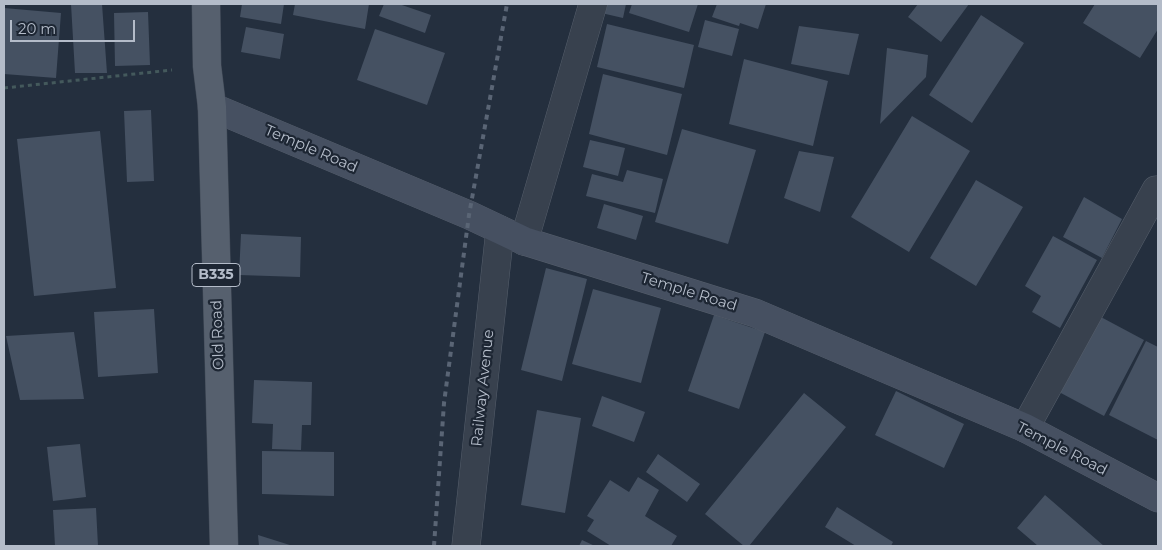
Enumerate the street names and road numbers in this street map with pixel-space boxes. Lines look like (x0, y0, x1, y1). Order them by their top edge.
street label: Temple Road (262, 121, 360, 177)
road number: B335 (192, 264, 240, 286)
street label: Temple Road (639, 269, 739, 315)
street label: Old Road (208, 300, 228, 370)
street label: Railway Avenue (468, 328, 498, 448)
street label: Temple Road (1014, 418, 1110, 480)

